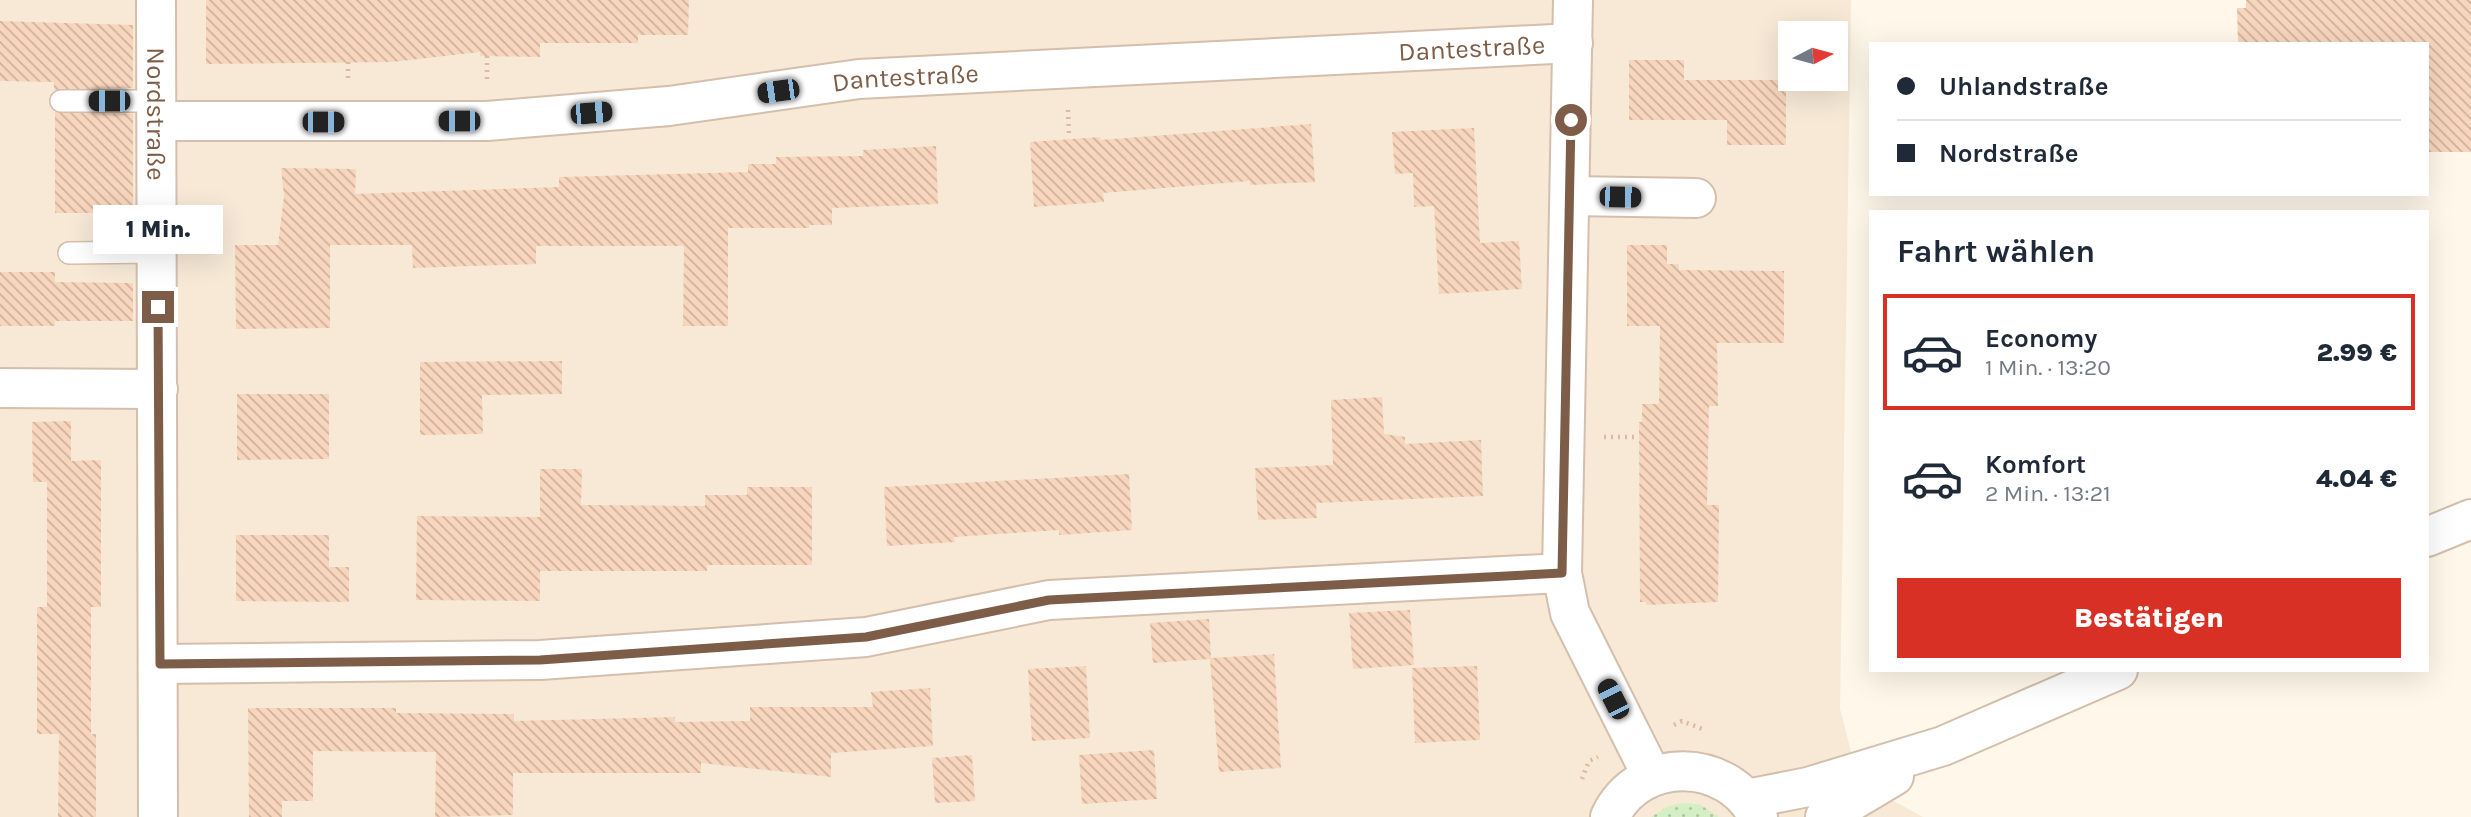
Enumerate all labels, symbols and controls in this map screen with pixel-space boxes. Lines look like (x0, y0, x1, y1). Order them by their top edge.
north arrow (1778, 21, 1848, 91)
map controls (1778, 21, 1848, 91)
street label: Dantestraße (1398, 29, 1546, 68)
street label: Nordstraße (140, 47, 171, 181)
street label: Dantestraße (830, 58, 980, 99)
text: Uhlandstraße (1939, 71, 2108, 102)
car (756, 78, 801, 104)
car (89, 91, 131, 112)
car (570, 101, 613, 125)
route start (1555, 104, 1587, 136)
car (439, 111, 481, 132)
car (303, 112, 345, 133)
text: Nordstraße (1939, 138, 2079, 169)
car (1599, 186, 1642, 208)
callout: 1 Min. (93, 205, 223, 254)
text: 1 Min. (126, 216, 190, 243)
text: Fahrt wählen (1897, 233, 2095, 270)
route end (142, 291, 174, 323)
icon: car (1901, 321, 1964, 384)
text: Economy (1985, 323, 2097, 354)
text: 2.99 € (2317, 337, 2397, 368)
text: 1 Min. · 13:20 (1985, 354, 2111, 381)
icon: car (1901, 447, 1964, 510)
text: Komfort (1985, 449, 2086, 480)
text: 4.04 € (2316, 463, 2397, 494)
text: 2 Min. · 13:21 (1985, 480, 2111, 507)
button: Bestätigen (1897, 578, 2401, 658)
car (1595, 676, 1632, 722)

